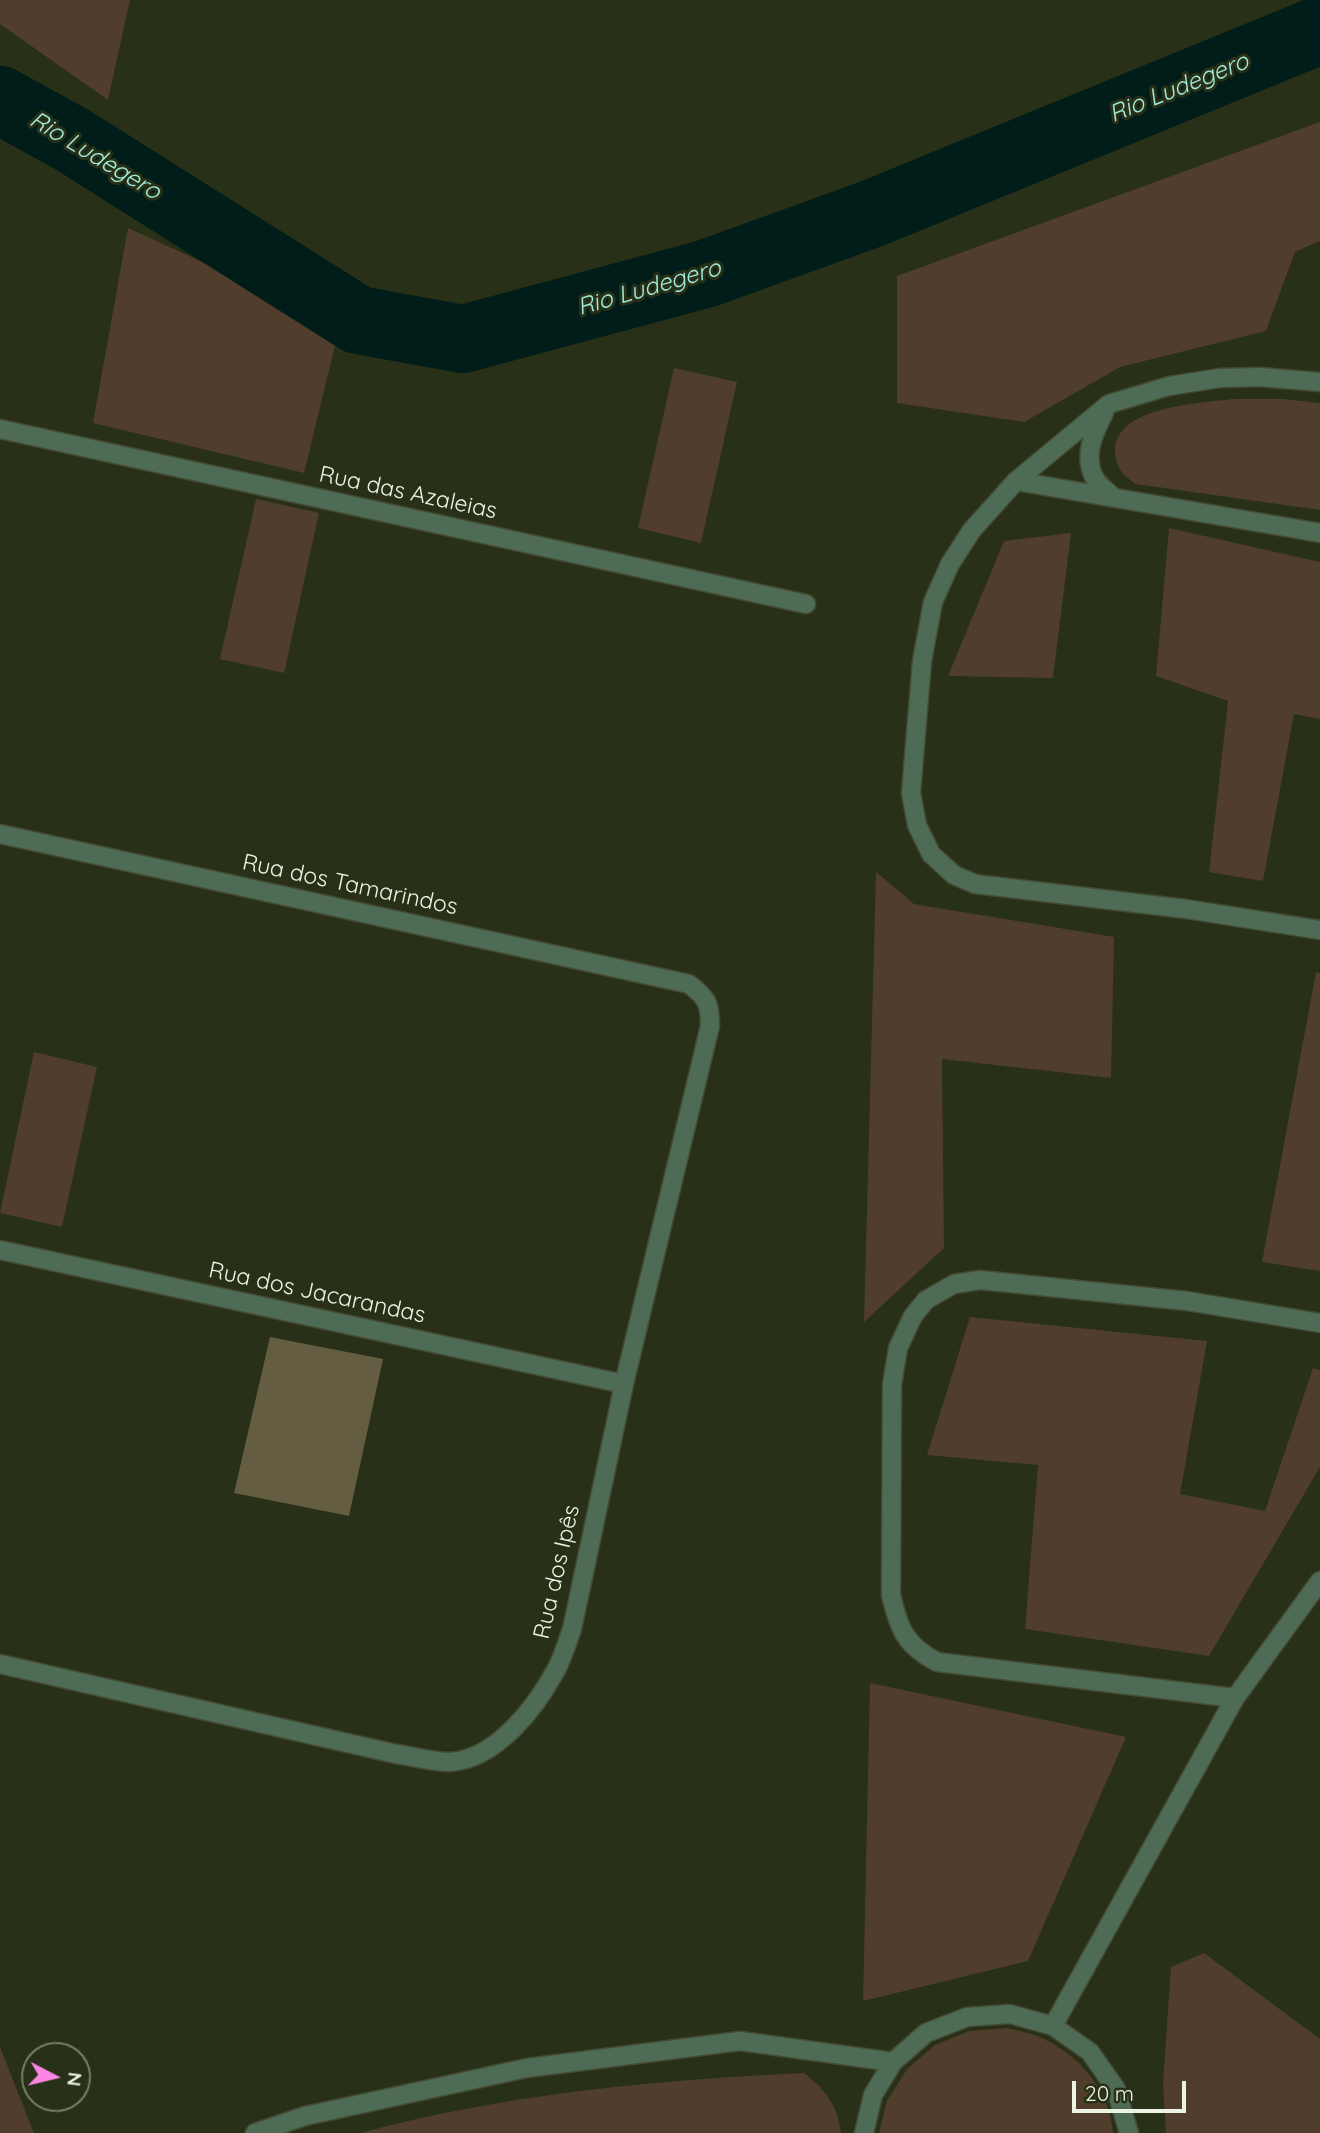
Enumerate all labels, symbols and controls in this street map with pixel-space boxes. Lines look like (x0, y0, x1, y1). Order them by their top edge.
water label: Rio Ludegero (1105, 47, 1253, 129)
water label: Rio Ludegero (24, 106, 166, 206)
water label: Rio Ludegero (574, 254, 724, 322)
street label: Rua das Azaleias (317, 461, 499, 525)
street label: Rua dos Tamarindos (240, 849, 460, 921)
street label: Rua dos Jacarandas (206, 1257, 428, 1329)
street label: Rua dos Ipês (528, 1502, 586, 1642)
north arrow (21, 2042, 91, 2112)
scale bar (1075, 2066, 1189, 2110)
text: N (62, 2071, 88, 2088)
text: 20 m (1085, 2080, 1134, 2106)

